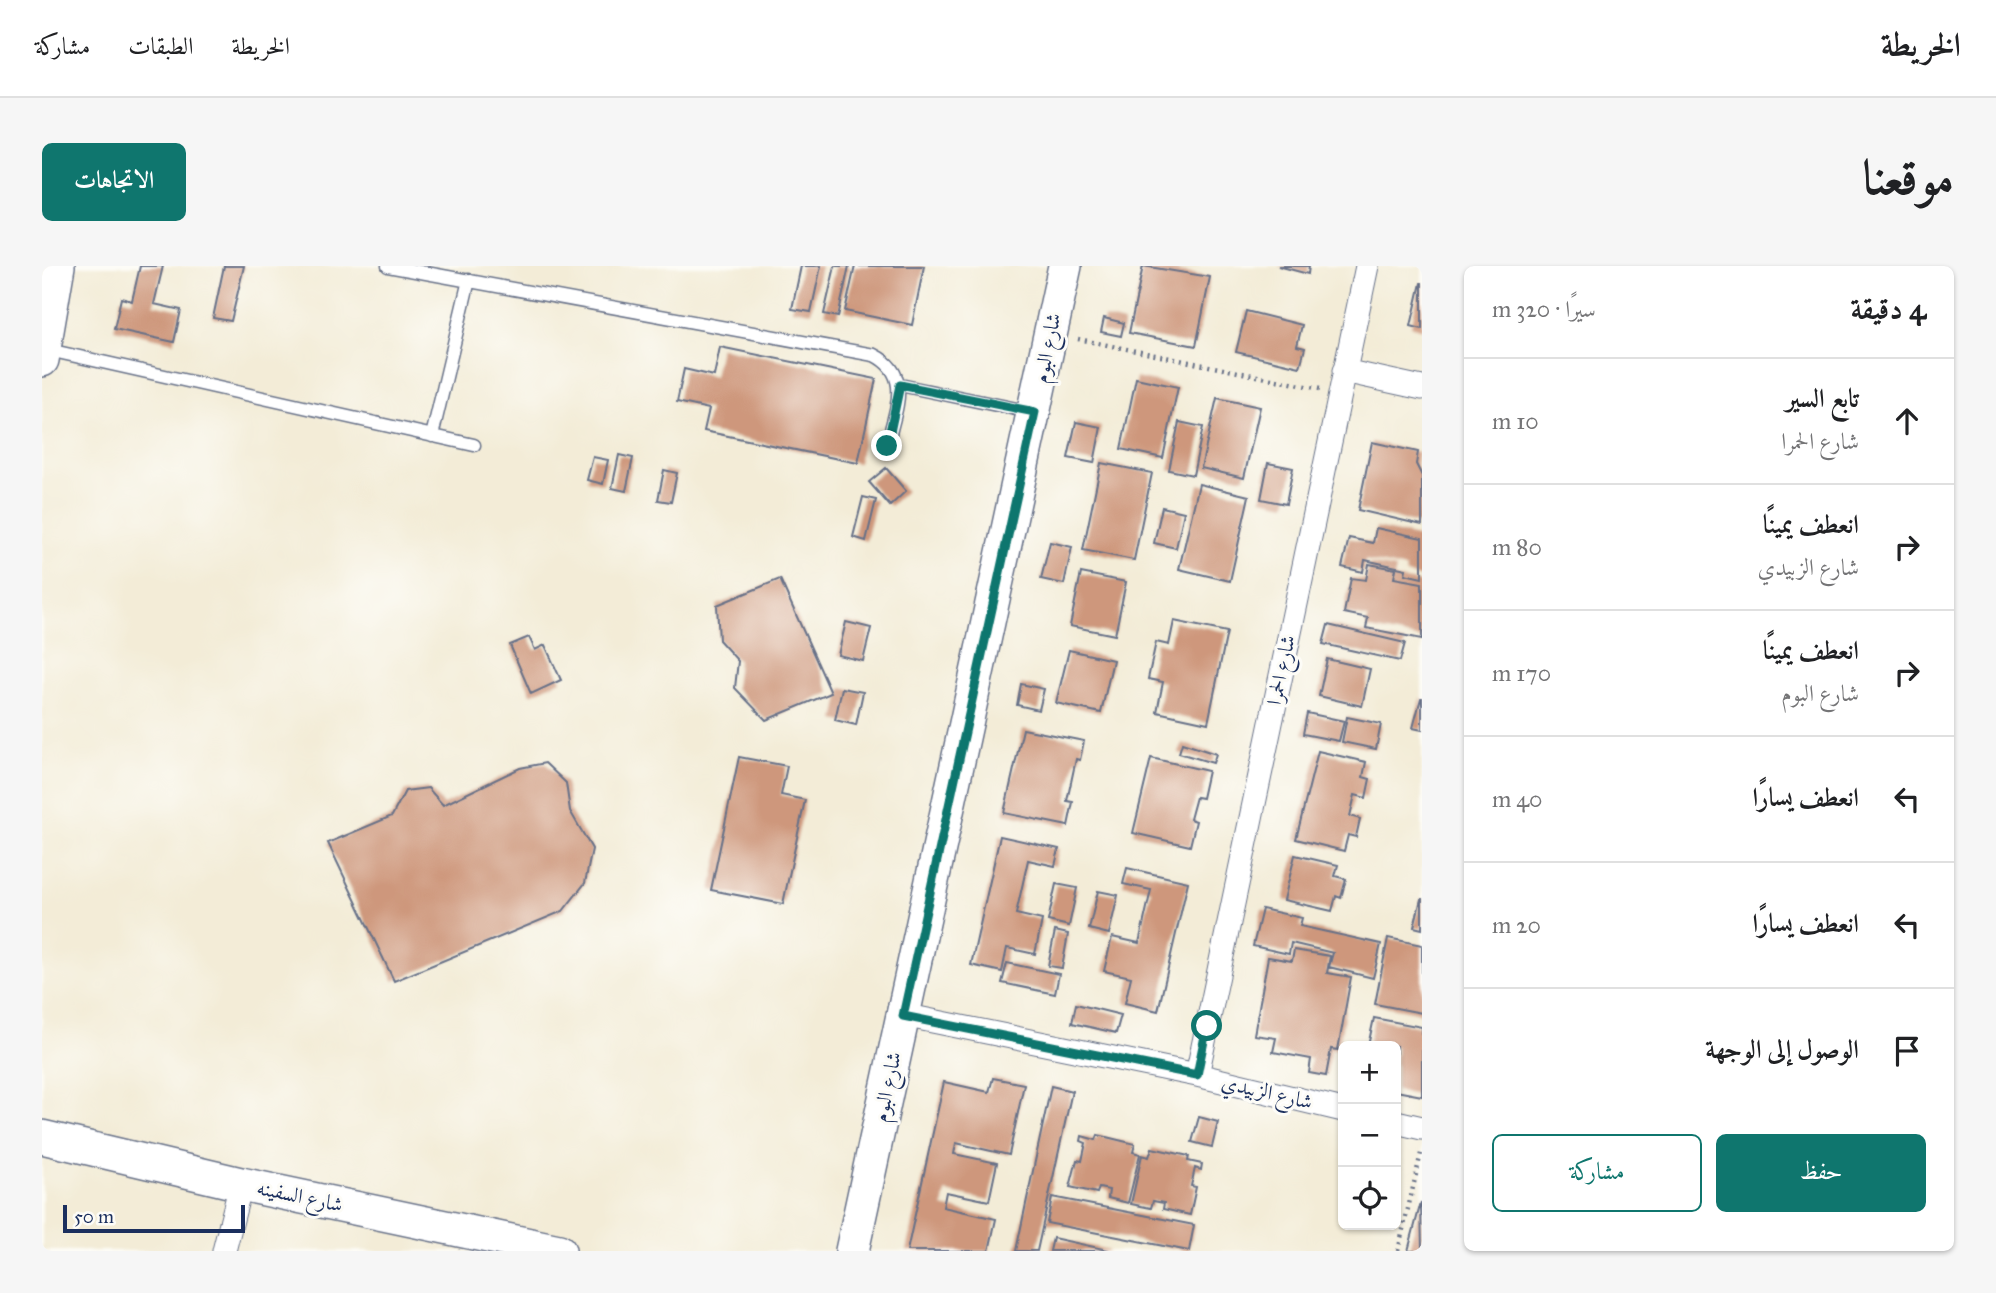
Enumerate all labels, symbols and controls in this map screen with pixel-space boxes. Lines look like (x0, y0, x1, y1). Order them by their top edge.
text: الخريطة (1881, 25, 1961, 65)
text: مشاركة (35, 31, 90, 61)
text: الطبقات (128, 31, 194, 61)
text: الخريطة (232, 31, 290, 61)
button: الاتجاهات (42, 143, 186, 221)
text: موقعنا (1862, 148, 1954, 207)
text: 4 دقيقة (1850, 291, 1926, 327)
text: سيرًا · 320 m (1492, 295, 1596, 323)
street label: شارع البوم (1027, 311, 1071, 386)
text: تابع السير (1786, 382, 1859, 414)
icon: ahead (1888, 402, 1926, 440)
text: 10 m (1492, 407, 1539, 435)
text: شارع الحمرا (1781, 427, 1859, 455)
route end (871, 430, 902, 461)
text: انعطف يمينًا (1763, 508, 1859, 540)
icon: right (1888, 528, 1926, 566)
text: 80 m (1492, 533, 1542, 561)
text: شارع الزبيدي (1758, 553, 1859, 581)
street label: شارع الحمرا (1261, 633, 1306, 708)
text: انعطف يمينًا (1763, 634, 1859, 666)
icon: right (1888, 654, 1926, 692)
text: 170 m (1492, 659, 1551, 687)
text: شارع البوم (1781, 679, 1859, 707)
icon: left (1888, 780, 1926, 818)
text: انعطف يسارًا (1752, 781, 1859, 813)
text: 40 m (1492, 785, 1542, 813)
icon: left (1888, 906, 1926, 944)
text: انعطف يسارًا (1752, 907, 1859, 939)
text: 20 m (1492, 911, 1541, 939)
route start (1191, 1010, 1222, 1041)
icon: arrive (1888, 1032, 1926, 1070)
text: الوصول إلى الوجهة (1705, 1033, 1859, 1065)
map controls (1338, 1041, 1401, 1230)
button: + (1338, 1041, 1401, 1104)
street label: شارع البوم (867, 1050, 912, 1126)
street label: شارع الزبيدي (1218, 1069, 1315, 1120)
button: − (1338, 1104, 1401, 1167)
button: مشاركة (1492, 1134, 1702, 1212)
button: حفظ (1716, 1134, 1926, 1212)
button: locate (1338, 1167, 1401, 1230)
street label: شارع السفينه (254, 1174, 345, 1223)
scale bar (63, 1202, 245, 1234)
text: 50 m (74, 1205, 114, 1228)

